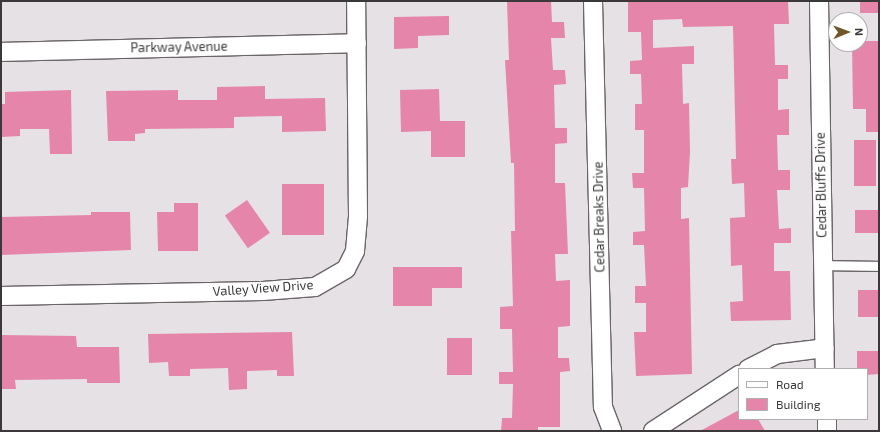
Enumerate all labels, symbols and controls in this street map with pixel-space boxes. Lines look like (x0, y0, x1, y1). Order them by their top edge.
north arrow (828, 12, 868, 52)
text: N (853, 28, 866, 36)
street label: Parkway Avenue (130, 38, 228, 56)
street label: Cedar Bluffs Drive (812, 132, 830, 238)
street label: Cedar Breaks Drive (590, 161, 608, 273)
street label: Valley View Drive (212, 277, 314, 299)
legend (738, 368, 868, 420)
text: Road (776, 377, 804, 391)
text: Building (776, 397, 820, 411)

